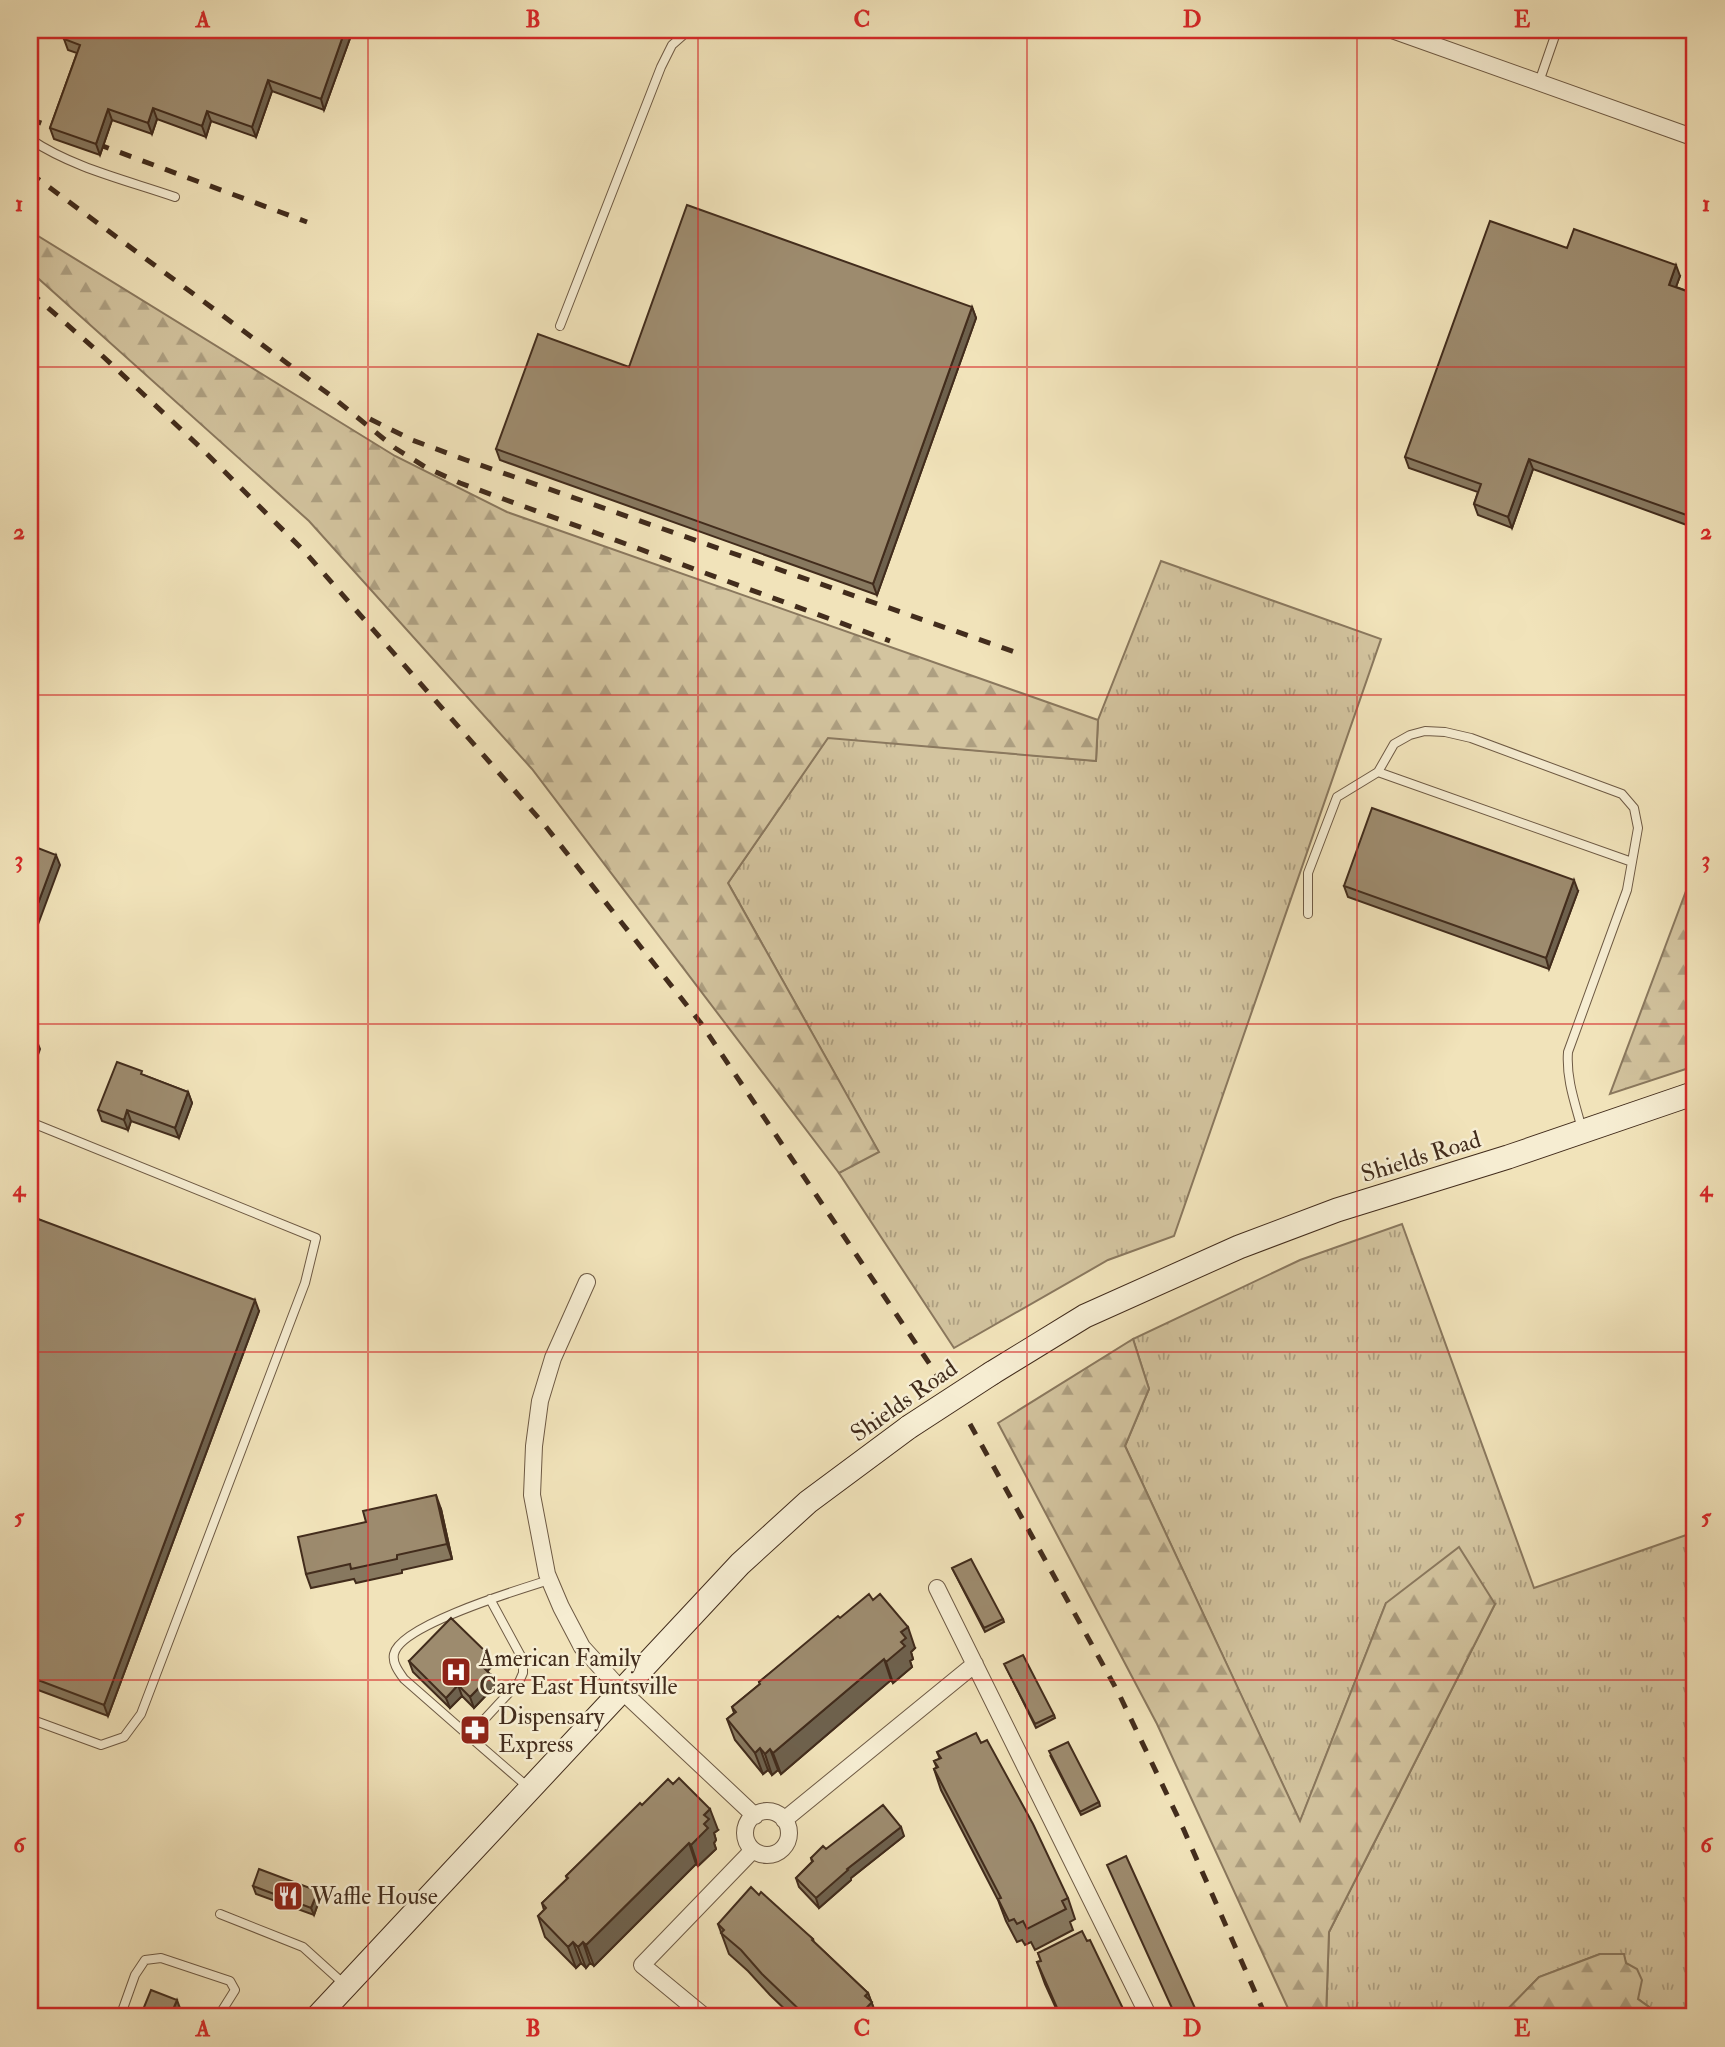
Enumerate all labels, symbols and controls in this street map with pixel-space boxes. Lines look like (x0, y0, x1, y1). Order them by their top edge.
text: A (195, 5, 211, 34)
text: B (525, 5, 541, 34)
text: C (854, 5, 870, 34)
text: D (1183, 5, 1201, 34)
text: E (1514, 5, 1531, 34)
text: 1 (15, 189, 23, 218)
text: 1 (1702, 189, 1710, 218)
text: 2 (13, 517, 25, 546)
text: 2 (1700, 517, 1712, 546)
text: 3 (15, 845, 23, 874)
text: 3 (1702, 845, 1710, 874)
street label: Shields Road (1357, 1124, 1485, 1190)
text: 4 (12, 1174, 27, 1203)
text: 4 (1699, 1174, 1714, 1203)
street label: Shields Road (845, 1353, 964, 1449)
text: 5 (14, 1502, 25, 1531)
text: 5 (1701, 1502, 1712, 1531)
place label: American Family Care East Huntsville (478, 1643, 678, 1702)
hospital icon: American Family Care East Huntsville (439, 1655, 473, 1689)
place label: Dispensary Express (498, 1701, 605, 1760)
pharmacy icon: Dispensary Express (458, 1713, 492, 1747)
text: 6 (13, 1830, 27, 1859)
text: 6 (1700, 1830, 1714, 1859)
restaurant icon: Waffle House (271, 1879, 305, 1913)
place label: Waffle House (310, 1881, 438, 1912)
text: A (195, 2014, 211, 2043)
text: B (525, 2014, 541, 2043)
text: C (854, 2014, 870, 2043)
text: D (1183, 2014, 1201, 2043)
text: E (1514, 2014, 1531, 2043)

